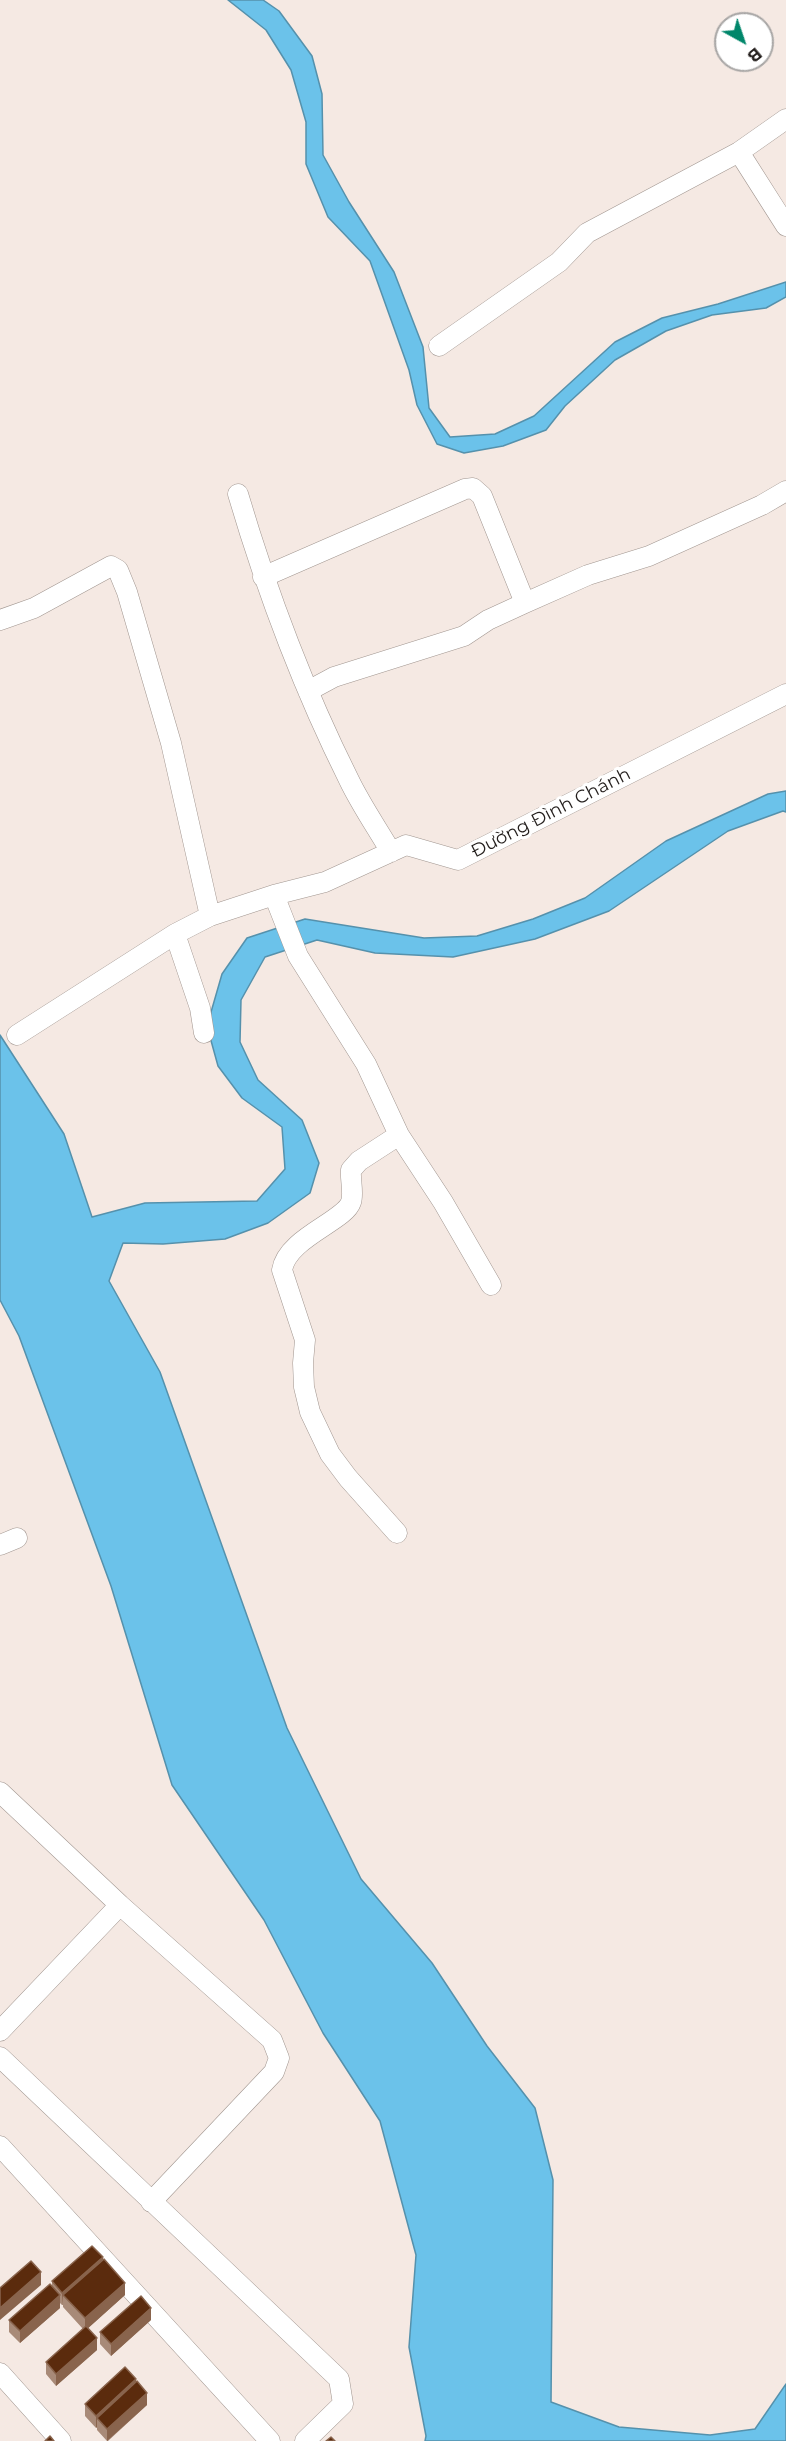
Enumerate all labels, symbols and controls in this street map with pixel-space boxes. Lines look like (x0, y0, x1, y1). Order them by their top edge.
north arrow (714, 12, 774, 72)
text: B (744, 43, 765, 66)
street label: Đường Đình Chánh (468, 763, 634, 863)

